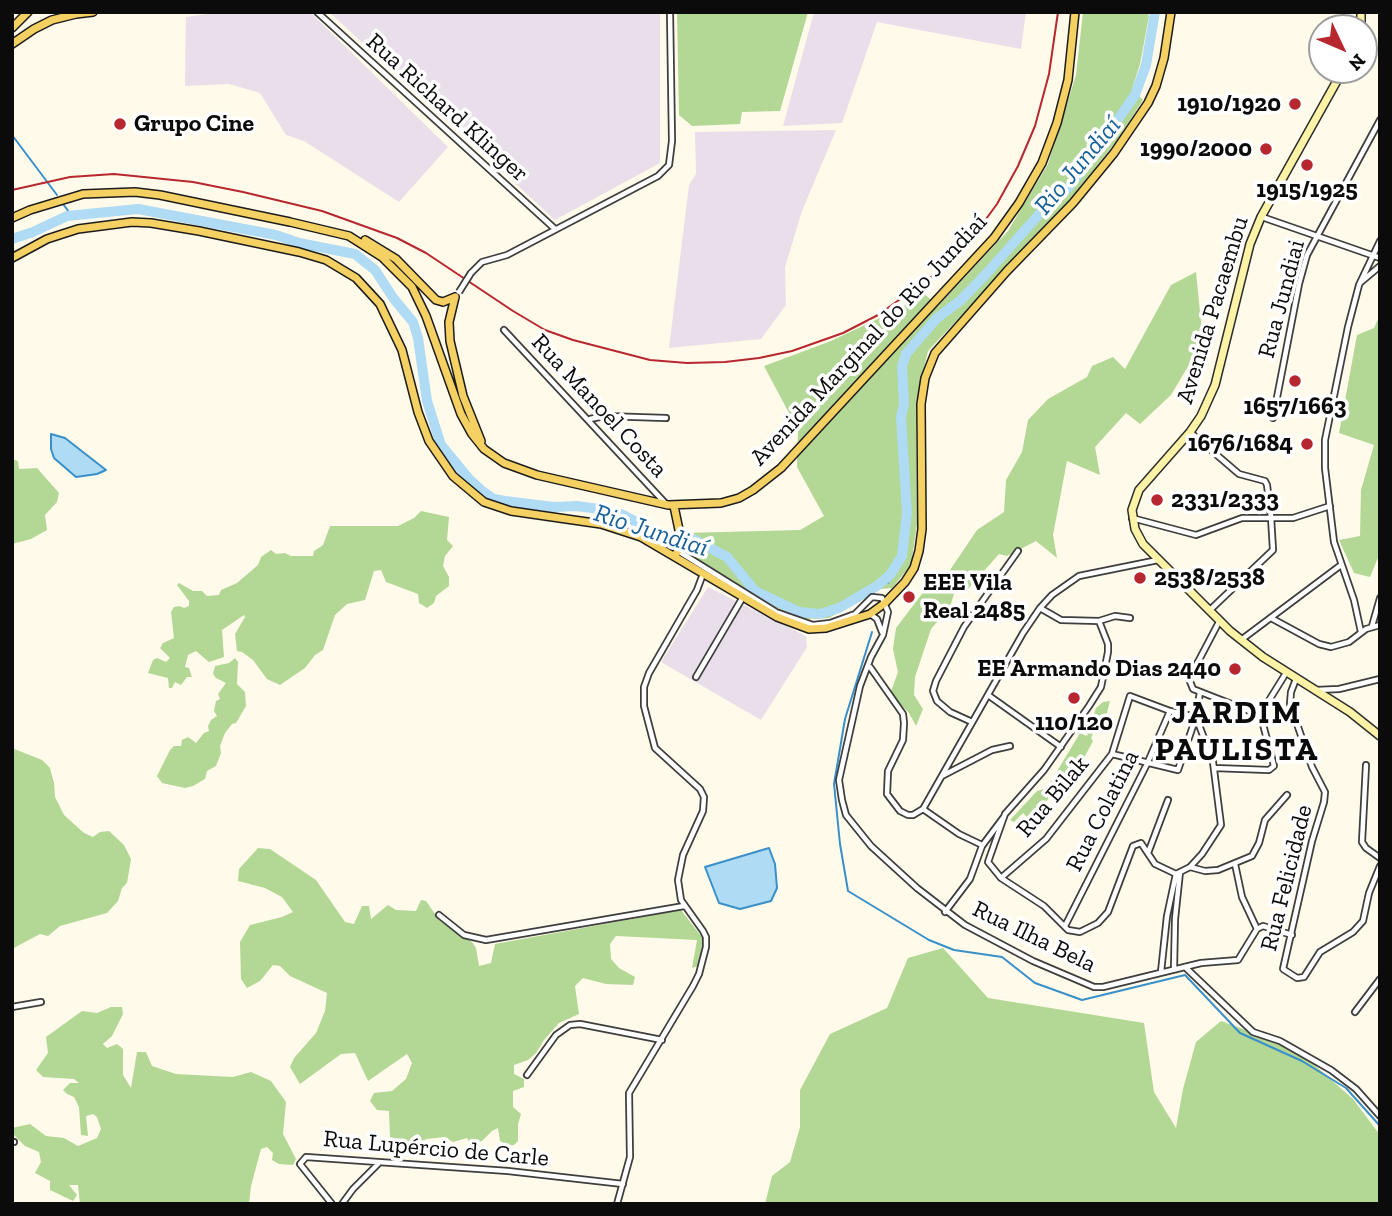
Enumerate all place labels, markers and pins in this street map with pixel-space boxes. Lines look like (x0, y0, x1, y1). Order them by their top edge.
place label: 1910/1920 (1177, 90, 1281, 118)
marker: 1910/1920 (1287, 96, 1303, 112)
place label: Grupo Cine (134, 110, 254, 138)
marker: Grupo Cine (112, 116, 128, 132)
place label: 1990/2000 (1140, 135, 1252, 163)
marker: 1990/2000 (1258, 141, 1274, 157)
marker: 1915/1925 (1299, 157, 1315, 173)
place label: 1915/1925 (1256, 176, 1358, 204)
marker: 1657/1663 (1287, 373, 1303, 389)
place label: 1657/1663 (1243, 393, 1347, 421)
place label: 1676/1684 (1188, 430, 1293, 458)
marker: 1676/1684 (1299, 436, 1315, 452)
place label: 2331/2333 (1171, 486, 1279, 514)
marker: 2331/2333 (1149, 492, 1165, 508)
place label: 2538/2538 (1154, 564, 1265, 592)
place label: EEE Vila Real 2485 (923, 569, 1025, 625)
marker: 2538/2538 (1132, 570, 1148, 586)
marker: EEE Vila Real 2485 (901, 589, 917, 605)
place label: EE Armando Dias 2440 (977, 655, 1221, 683)
marker: EE Armando Dias 2440 (1227, 661, 1243, 677)
marker: 110/120 (1066, 690, 1082, 706)
place label: 110/120 (1035, 709, 1113, 737)

